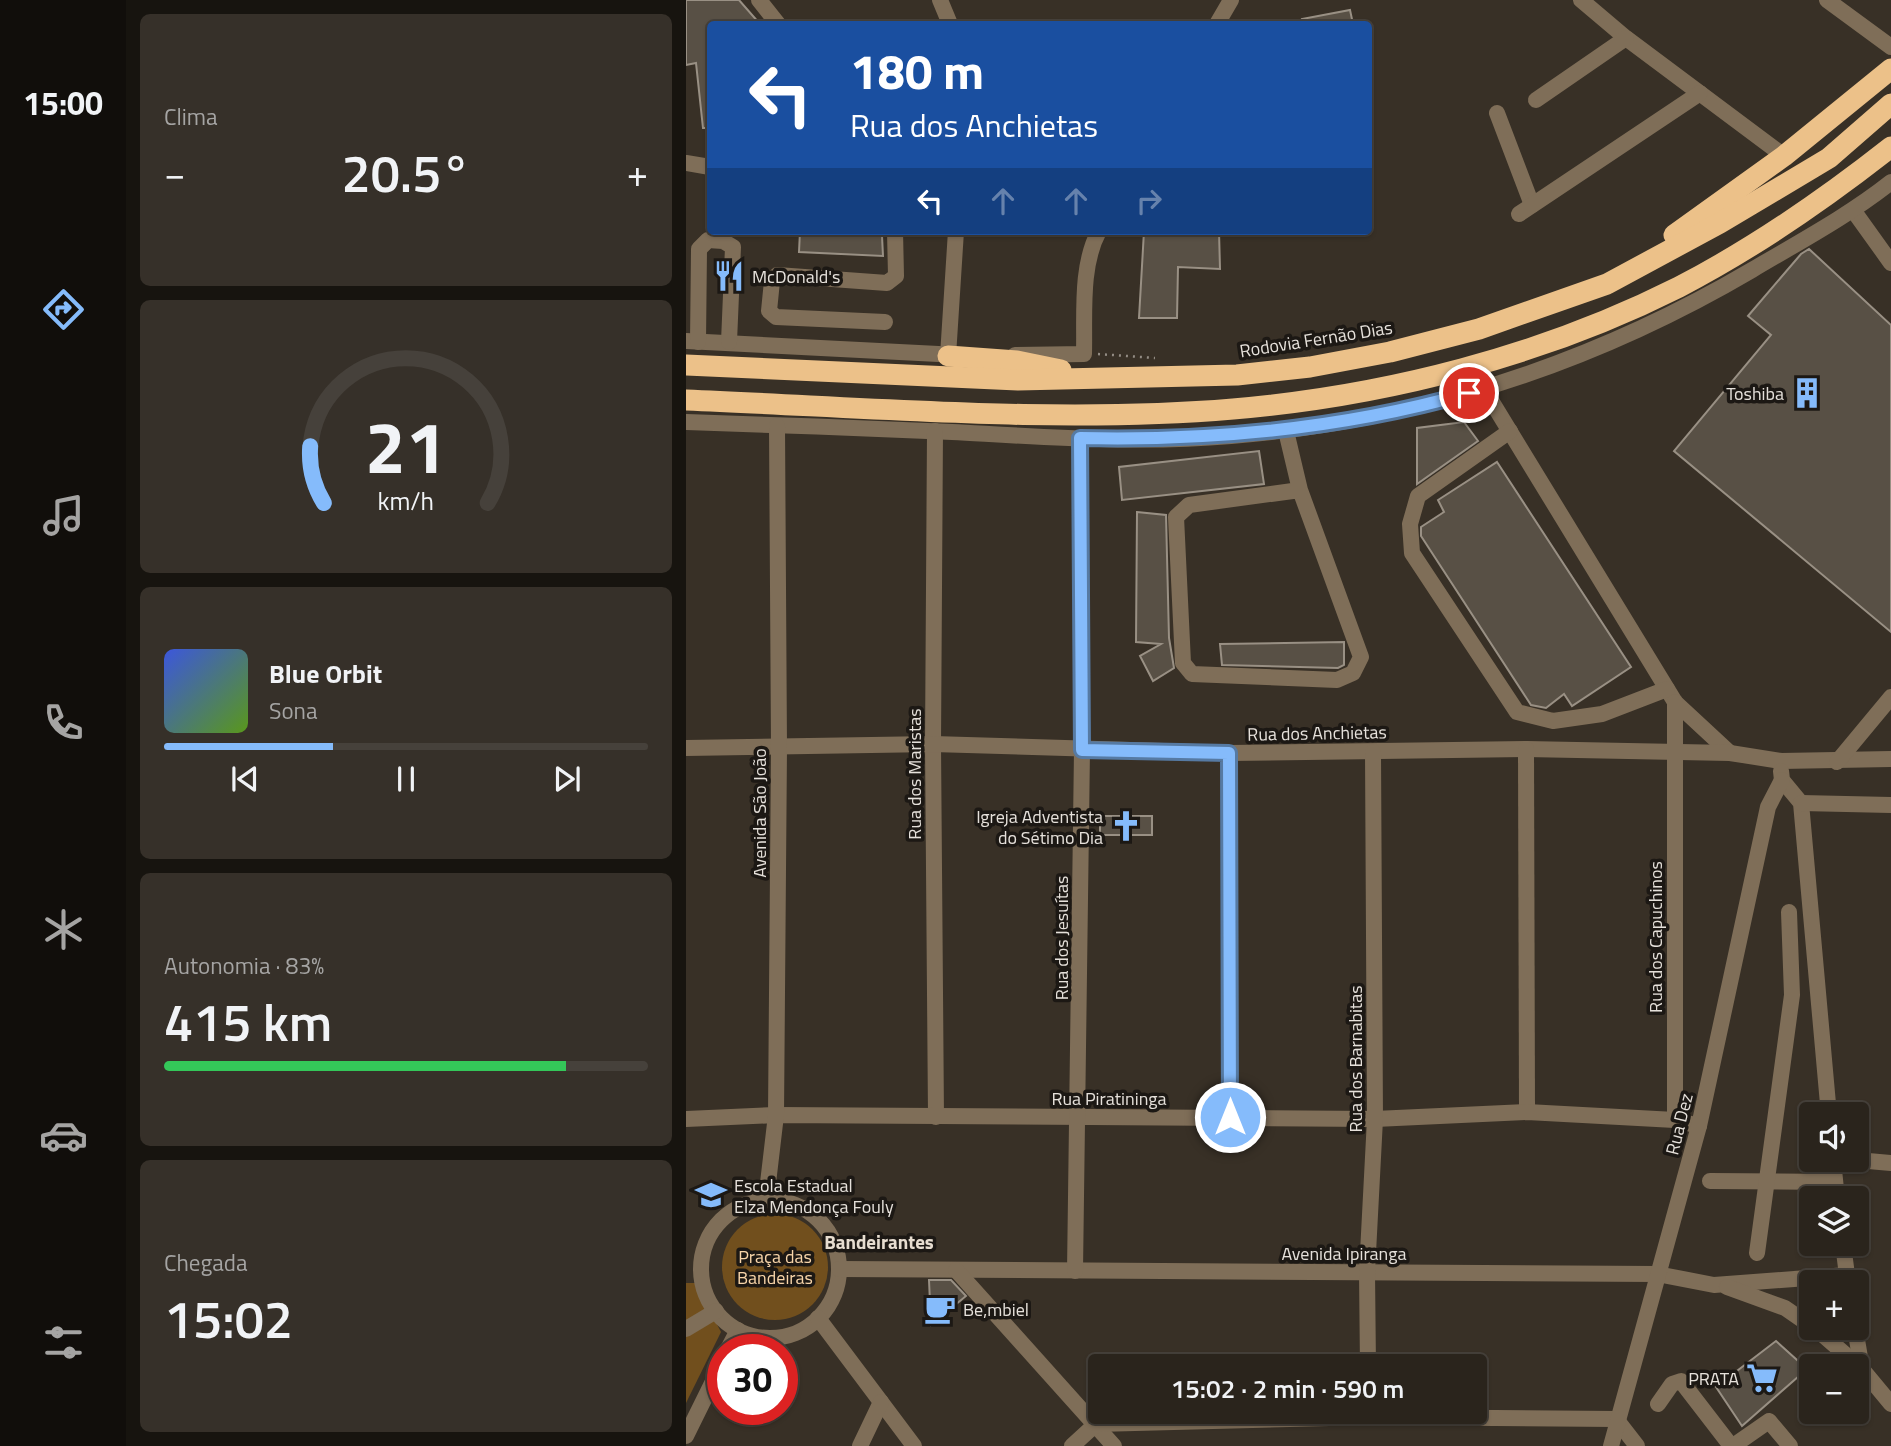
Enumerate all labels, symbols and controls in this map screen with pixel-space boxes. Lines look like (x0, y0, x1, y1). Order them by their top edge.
text: 180 m (850, 33, 984, 108)
icon: left (735, 49, 826, 140)
text: 15:00 (23, 79, 103, 127)
text: Clima (164, 99, 218, 134)
text: Rua dos Anchietas (850, 101, 1098, 149)
text: 20.5° (342, 133, 470, 212)
text: − (164, 144, 185, 202)
text: + (627, 144, 648, 202)
icon: left (911, 182, 949, 220)
icon: ahead (984, 182, 1022, 220)
icon: ahead (1057, 182, 1095, 220)
icon: right (1130, 182, 1168, 220)
restaurant icon: McDonald's (712, 259, 746, 293)
place label: McDonald's (752, 263, 840, 290)
icon: directions (39, 285, 88, 334)
street label: Rodovia Fernão Dias (1238, 314, 1394, 364)
pin (1439, 363, 1499, 423)
icon: arrive (1450, 374, 1488, 412)
building icon: Toshiba (1790, 376, 1824, 410)
place label: Toshiba (1726, 380, 1784, 407)
text: 21 (365, 391, 447, 501)
text: km/h (378, 481, 434, 519)
icon: music (39, 491, 88, 540)
text: Blue Orbit (269, 654, 382, 693)
text: Sona (269, 693, 317, 728)
icon: phone (39, 698, 88, 747)
street label: Rua dos Maristas (901, 708, 928, 840)
street label: Rua dos Anchietas (1247, 718, 1387, 748)
street label: Avenida São João (746, 748, 773, 878)
icon: previous (226, 760, 264, 798)
icon: pause (387, 760, 425, 798)
icon: next (548, 760, 586, 798)
place label: Igreja Adventista do Sétimo Dia (976, 803, 1103, 851)
church icon: Igreja Adventista do Sétimo Dia (1109, 809, 1143, 843)
street label: Rua dos Capuchinos (1642, 861, 1669, 1013)
street label: Rua dos Jesuítas (1048, 876, 1075, 1000)
icon: climate (39, 905, 88, 954)
text: Autonomia · 83% (164, 948, 324, 983)
text: 415 km (164, 982, 332, 1061)
street label: Rua dos Barnabitas (1342, 985, 1369, 1133)
position arrow (1193, 1080, 1267, 1154)
street label: Rua Piratininga (1051, 1085, 1167, 1112)
street label: Rua Dez (1658, 1090, 1700, 1158)
map controls (1799, 1102, 1869, 1424)
button: sound (1799, 1102, 1869, 1172)
icon: car (39, 1111, 88, 1160)
place label: Escola Estadual Elza Mendonça Fouly (734, 1172, 894, 1220)
school or university icon: Escola Estadual Elza Mendonça Fouly (694, 1178, 728, 1212)
button: layers (1799, 1186, 1869, 1256)
district label: Bandeirantes (824, 1227, 934, 1256)
street label: Avenida Ipiranga (1281, 1240, 1407, 1267)
park label: Praça das Bandeiras (737, 1243, 813, 1291)
text: Chegada (164, 1245, 248, 1280)
button: + (1799, 1270, 1869, 1340)
text: 15:02 (164, 1279, 293, 1358)
cafe icon: Be,mbiel (923, 1292, 957, 1326)
place label: Be,mbiel (963, 1296, 1029, 1323)
icon: filters (39, 1318, 88, 1367)
speed limit sign: 30 (707, 1334, 798, 1425)
button: − (1799, 1354, 1869, 1424)
supermarket icon: PRATA (1745, 1361, 1779, 1395)
place label: PRATA (1688, 1365, 1739, 1392)
text: 15:02 · 2 min · 590 m (1171, 1369, 1404, 1408)

